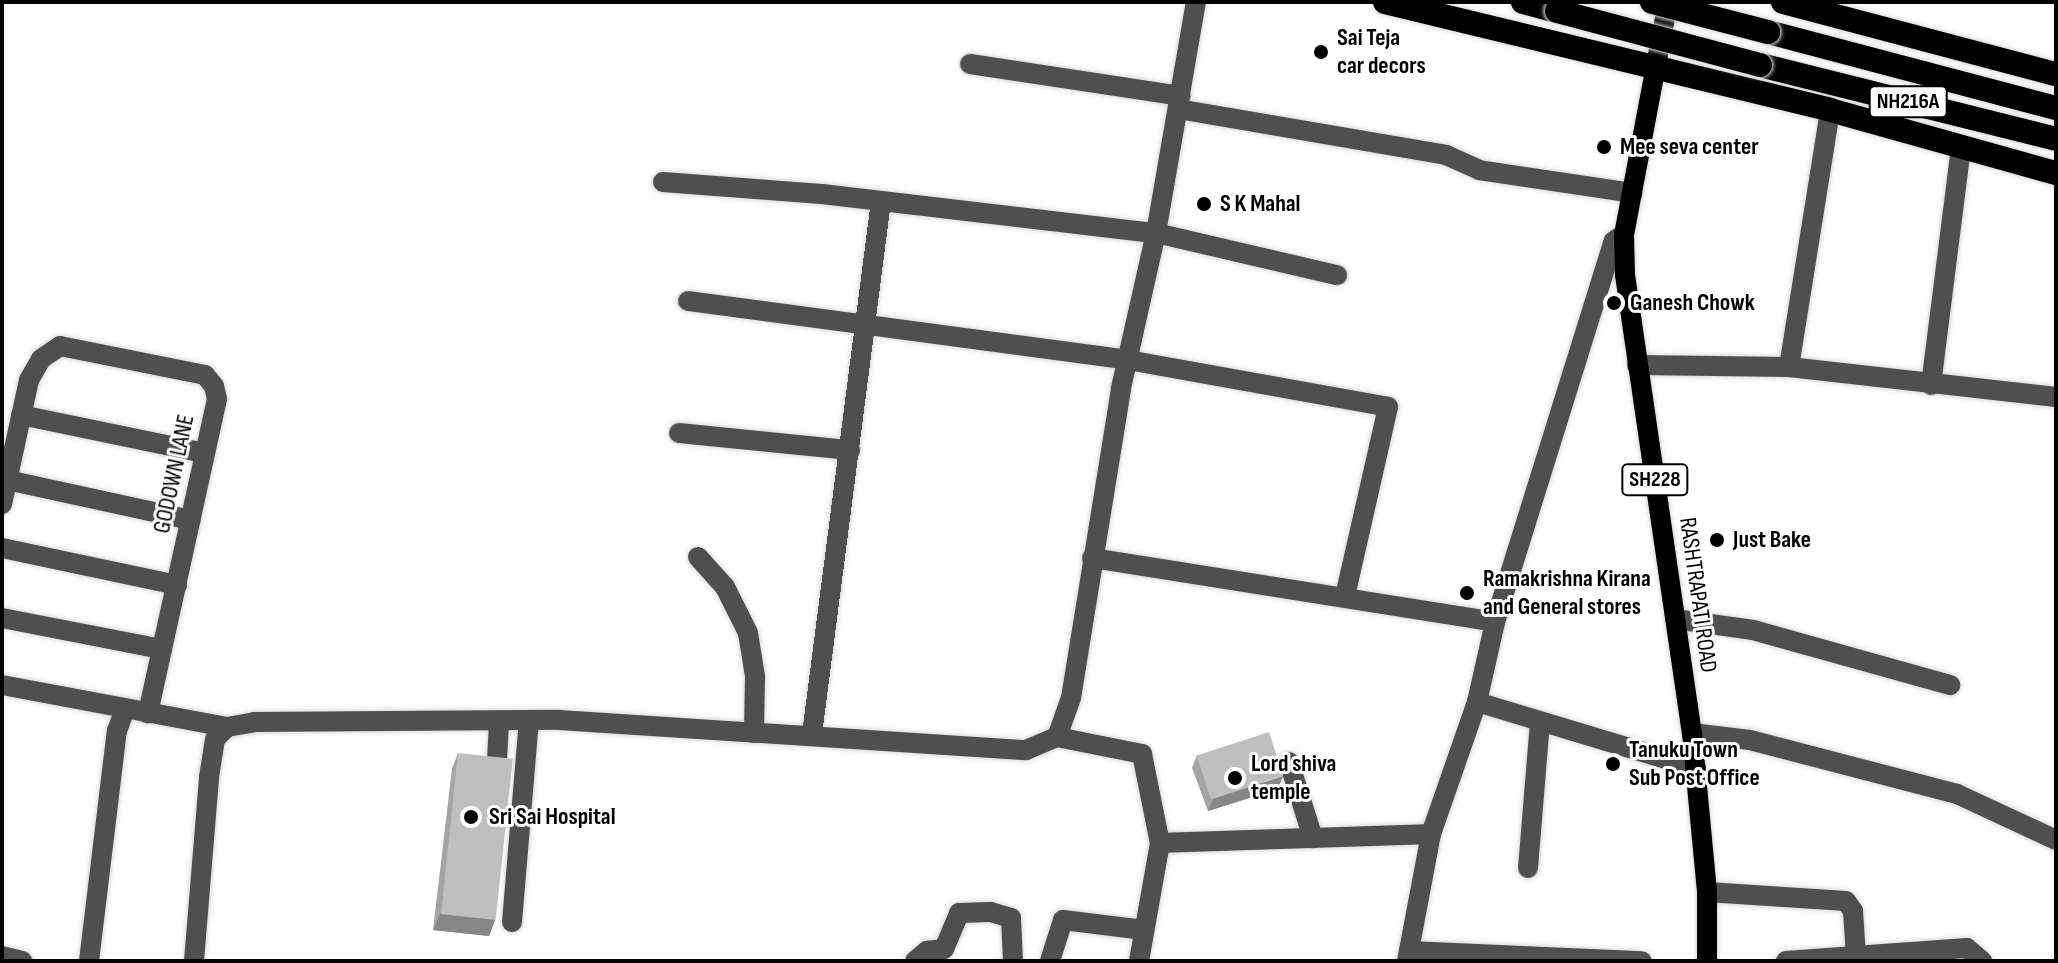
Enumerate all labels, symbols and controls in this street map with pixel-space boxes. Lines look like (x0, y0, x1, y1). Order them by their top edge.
place label: Sai Teja car decors (1337, 24, 1426, 80)
marker: Sai Teja car decors (1312, 43, 1330, 61)
road number: NH216A (1868, 84, 1948, 120)
place label: Mee seva center (1620, 133, 1759, 161)
marker: Mee seva center (1595, 138, 1613, 156)
place label: S K Mahal (1220, 190, 1300, 218)
marker: S K Mahal (1195, 195, 1213, 213)
place label: Ganesh Chowk (1630, 289, 1755, 317)
marker: Ganesh Chowk (1605, 294, 1623, 312)
street label: GODOWN LANE (147, 412, 201, 536)
road number: SH228 (1621, 462, 1689, 498)
street label: RASHTRAPATI ROAD (1673, 515, 1723, 675)
place label: Just Bake (1733, 526, 1811, 554)
marker: Just Bake (1708, 531, 1726, 549)
place label: Ramakrishna Kirana and General stores (1483, 565, 1651, 621)
marker: Ramakrishna Kirana and General stores (1458, 584, 1476, 602)
place label: Tanuku Town Sub Post Office (1629, 736, 1760, 792)
place label: Lord shiva temple (1251, 750, 1336, 806)
marker: Tanuku Town Sub Post Office (1604, 755, 1622, 773)
marker: Lord shiva temple (1226, 769, 1244, 787)
place label: Sri Sai Hospital (489, 803, 616, 831)
marker: Sri Sai Hospital (460, 806, 482, 828)

